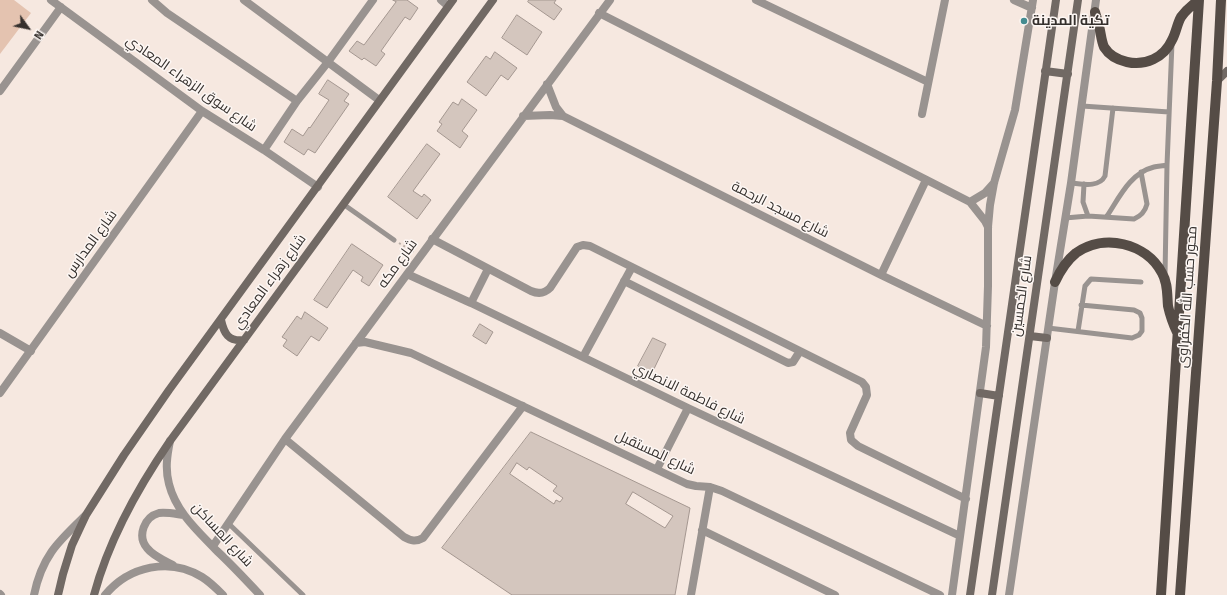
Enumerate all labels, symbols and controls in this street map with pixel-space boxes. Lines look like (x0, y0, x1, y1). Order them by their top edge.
north arrow (8, 8, 48, 48)
place label: تكية المدينة (1032, 13, 1109, 29)
marker: تكية المدينة (1019, 16, 1029, 26)
text: N (31, 28, 46, 42)
street label: شارع سوق الزهراء المعادي (122, 32, 260, 136)
street label: شارع مسجد الرحمة (728, 178, 832, 242)
street label: شارع المدارس (61, 207, 121, 281)
street label: محور حسب الله الكفراوى (1175, 226, 1201, 368)
street label: شارع زهراء المعادي (230, 231, 310, 333)
street label: شارع مكه (375, 236, 421, 292)
street label: شارع الخمسين (1008, 254, 1036, 338)
street label: شارع فاطمة الانصاري (630, 360, 748, 428)
street label: شارع المستقبل (612, 427, 698, 479)
street label: شارع المساكن (188, 499, 256, 571)

